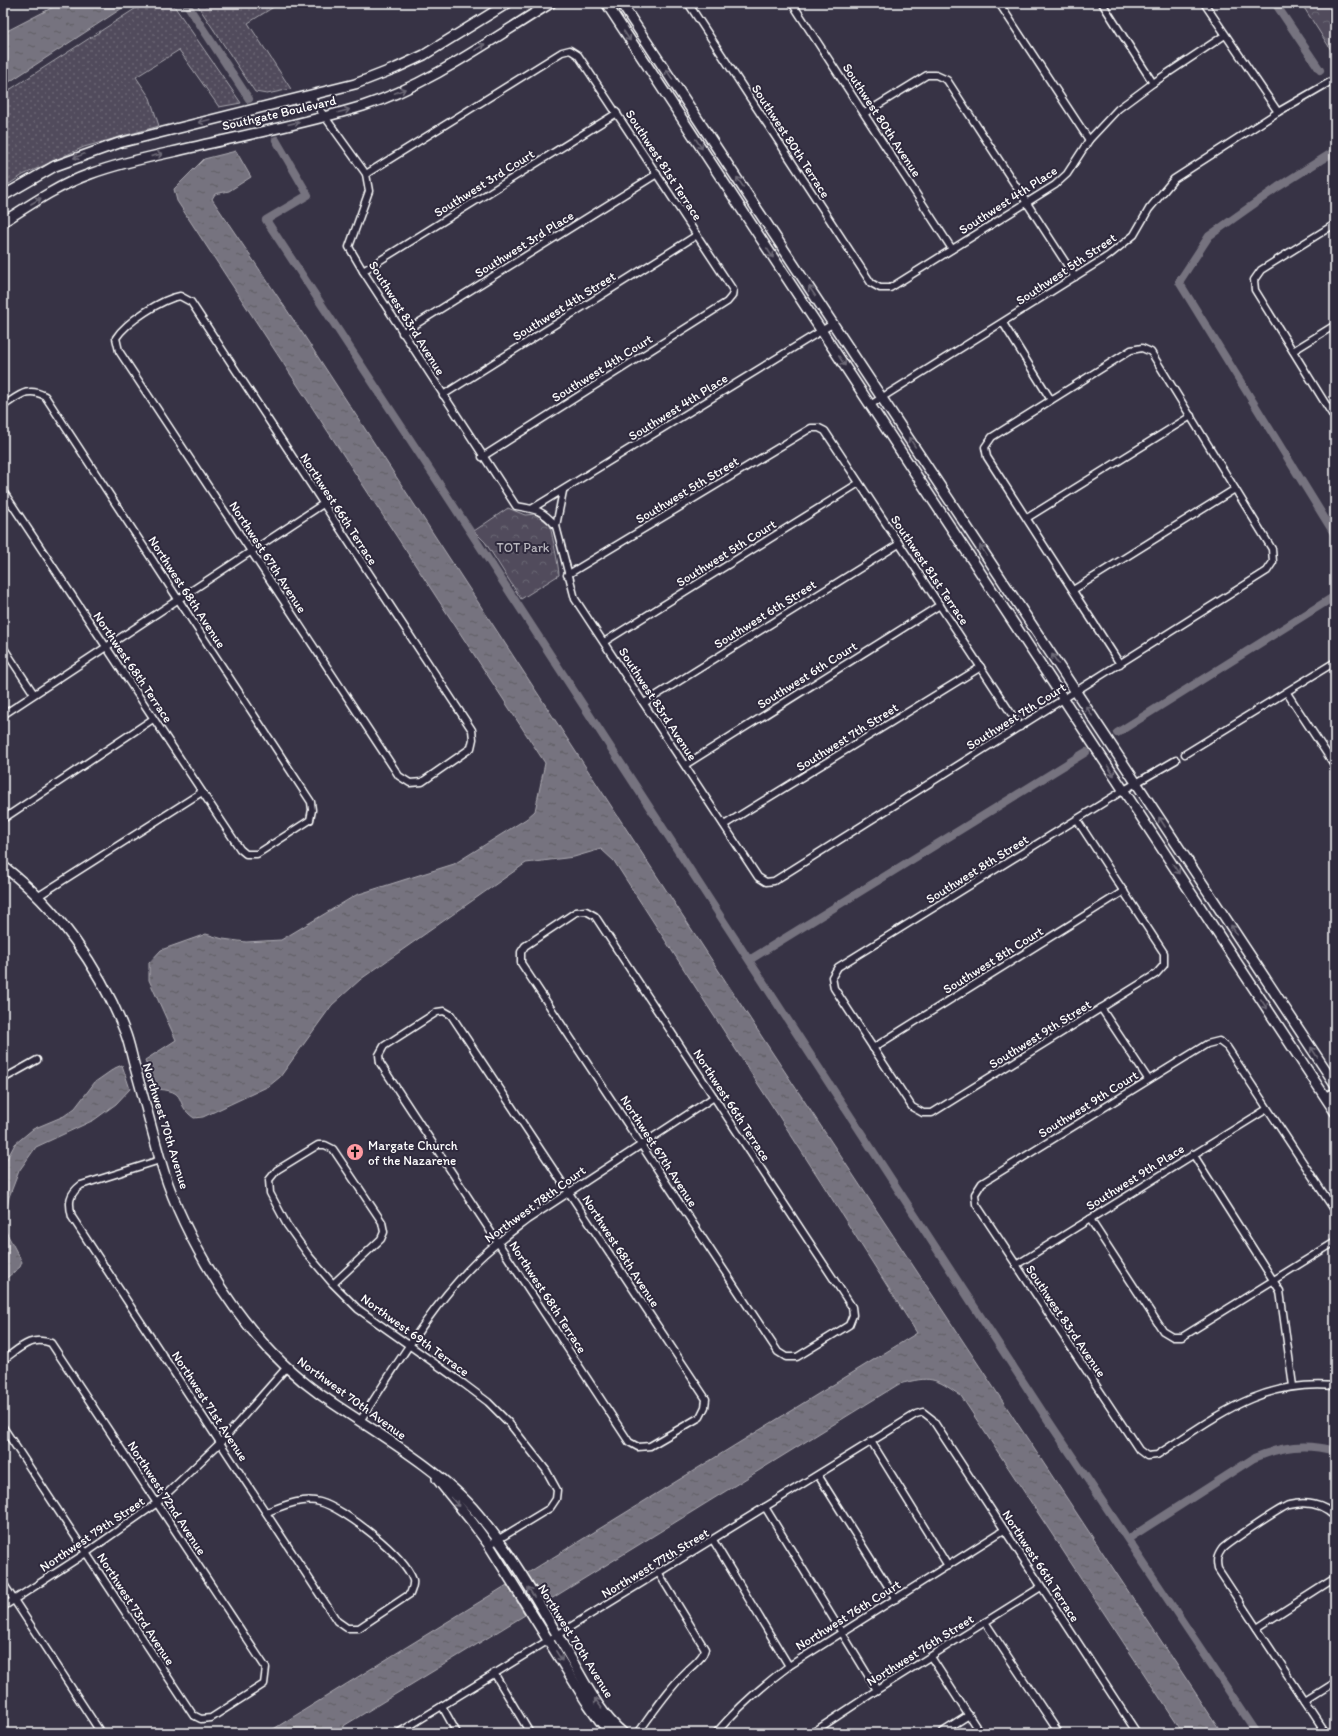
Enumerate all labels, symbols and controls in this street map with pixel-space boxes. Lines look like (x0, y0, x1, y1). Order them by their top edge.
one-way arrow (623, 30, 631, 41)
one-way arrow (474, 42, 486, 50)
street label: Southwest 80th Avenue (840, 60, 924, 180)
one-way arrow (664, 68, 672, 80)
street label: Southwest 80th Terrace (749, 81, 833, 201)
one-way arrow (394, 87, 406, 94)
street label: Southgate Boulevard (220, 93, 338, 133)
one-way arrow (338, 106, 351, 114)
street label: Southwest 81st Terrace (623, 107, 705, 223)
one-way arrow (198, 118, 211, 126)
one-way arrow (287, 119, 300, 127)
one-way arrow (695, 138, 703, 150)
street label: Southwest 3rd Court (431, 146, 537, 220)
one-way arrow (150, 151, 163, 158)
one-way arrow (73, 153, 85, 161)
street label: Southwest 4th Place (956, 163, 1060, 237)
one-way arrow (736, 177, 745, 188)
one-way arrow (30, 197, 42, 205)
street label: Southwest 3rd Place (472, 207, 576, 281)
street label: Southwest 5th Street (1013, 230, 1119, 308)
one-way arrow (766, 247, 774, 258)
street label: Southwest 83rd Avenue (366, 258, 448, 378)
street label: Southwest 4th Street (510, 268, 618, 344)
one-way arrow (808, 286, 816, 297)
street label: Southwest 4th Court (549, 331, 655, 405)
one-way arrow (837, 356, 846, 367)
street label: Southwest 4th Place (626, 370, 730, 444)
one-way arrow (908, 437, 916, 448)
street label: Northwest 66th Terrace (297, 450, 381, 568)
street label: Southwest 5th Street (633, 453, 741, 527)
street label: Northwest 67th Avenue (226, 498, 310, 616)
street label: Southwest 81st Terrace (888, 512, 972, 628)
street label: Southwest 5th Court (673, 516, 779, 590)
street label: Northwest 68th Avenue (145, 533, 229, 651)
park label: TOT Park (497, 540, 550, 555)
one-way arrow (979, 545, 987, 556)
street label: Southwest 6th Street (711, 576, 819, 652)
street label: Northwest 68th Terrace (90, 609, 176, 725)
street label: Southwest 6th Court (754, 638, 860, 712)
street label: Southwest 83rd Avenue (616, 645, 700, 763)
one-way arrow (1051, 654, 1059, 665)
street label: Southwest 7th Court (963, 679, 1069, 753)
street label: Southwest 7th Street (793, 700, 901, 774)
one-way arrow (1084, 705, 1093, 716)
one-way arrow (1107, 765, 1115, 776)
one-way arrow (1158, 817, 1166, 828)
street label: Southwest 8th Street (923, 831, 1031, 907)
one-way arrow (1172, 864, 1180, 875)
street label: Southwest 8th Court (940, 923, 1046, 997)
one-way arrow (1229, 925, 1238, 936)
street label: Southwest 9th Street (986, 996, 1094, 1071)
one-way arrow (1260, 998, 1268, 1009)
street label: Northwest 66th Terrace (690, 1046, 774, 1164)
one-way arrow (1309, 1046, 1317, 1058)
street label: Northwest 70th Avenue (140, 1061, 192, 1191)
street label: Southwest 9th Court (1035, 1067, 1141, 1141)
street label: Northwest 67th Avenue (617, 1092, 701, 1210)
place label: Margate Church of the Nazarene (368, 1138, 458, 1168)
street label: Southwest 9th Place (1083, 1141, 1187, 1213)
church icon: Margate Church of the Nazarene (345, 1142, 365, 1162)
street label: Northwest 78th Court (482, 1162, 589, 1246)
street label: Northwest 68th Avenue (579, 1192, 663, 1310)
street label: Northwest 68th Terrace (506, 1238, 590, 1356)
street label: Southwest 83rd Avenue (1023, 1262, 1109, 1380)
street label: Northwest 69th Terrace (358, 1291, 472, 1379)
street label: Northwest 71st Avenue (169, 1348, 251, 1464)
street label: Northwest 70th Avenue (295, 1353, 409, 1443)
street label: Northwest 72nd Avenue (125, 1438, 209, 1558)
street label: Northwest 79th Street (37, 1493, 147, 1575)
one-way arrow (451, 1497, 460, 1507)
street label: Northwest 66th Terrace (999, 1507, 1083, 1625)
street label: Northwest 77th Street (598, 1525, 712, 1601)
street label: Northwest 73rd Avenue (94, 1550, 178, 1668)
street label: Northwest 76th Court (793, 1577, 903, 1653)
street label: Northwest 70th Avenue (535, 1581, 617, 1701)
one-way arrow (527, 1587, 535, 1598)
street label: Northwest 76th Street (864, 1611, 976, 1689)
one-way arrow (555, 1650, 563, 1662)
one-way arrow (594, 1698, 602, 1709)

